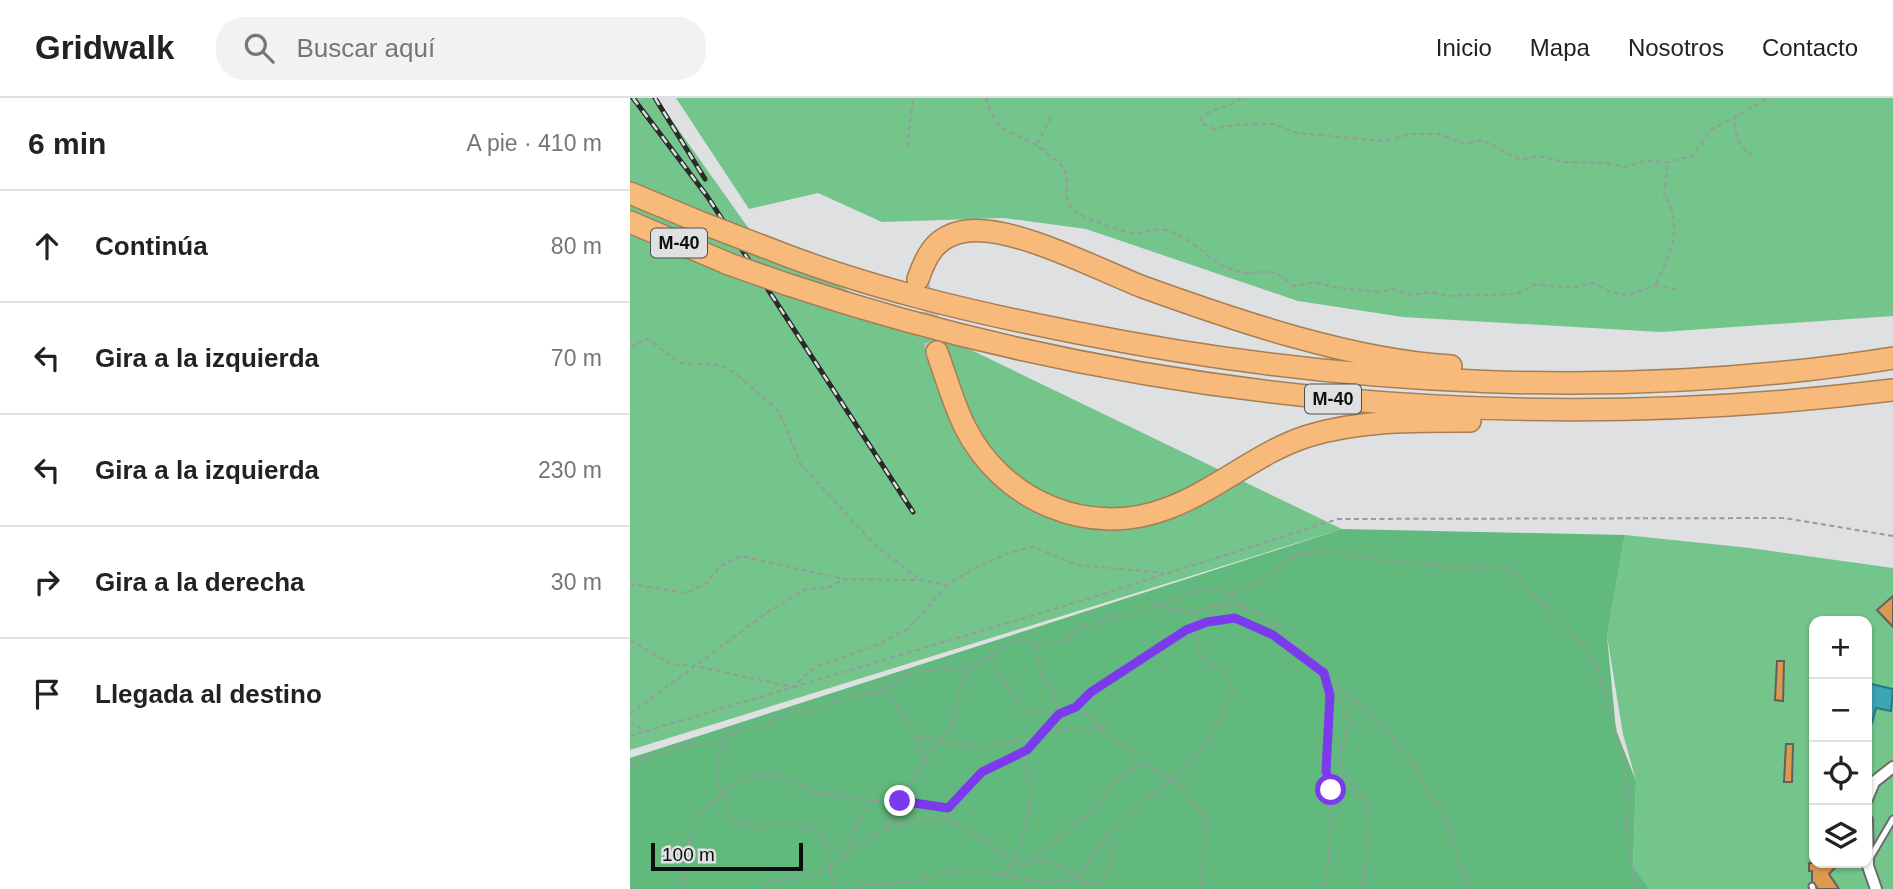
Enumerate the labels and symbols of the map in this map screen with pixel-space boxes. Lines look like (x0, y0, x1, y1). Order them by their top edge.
road number: M-40 (651, 228, 707, 258)
road number: M-40 (1305, 384, 1361, 414)
route start (1315, 774, 1346, 805)
route end (884, 785, 915, 816)
scale bar (651, 840, 803, 872)

